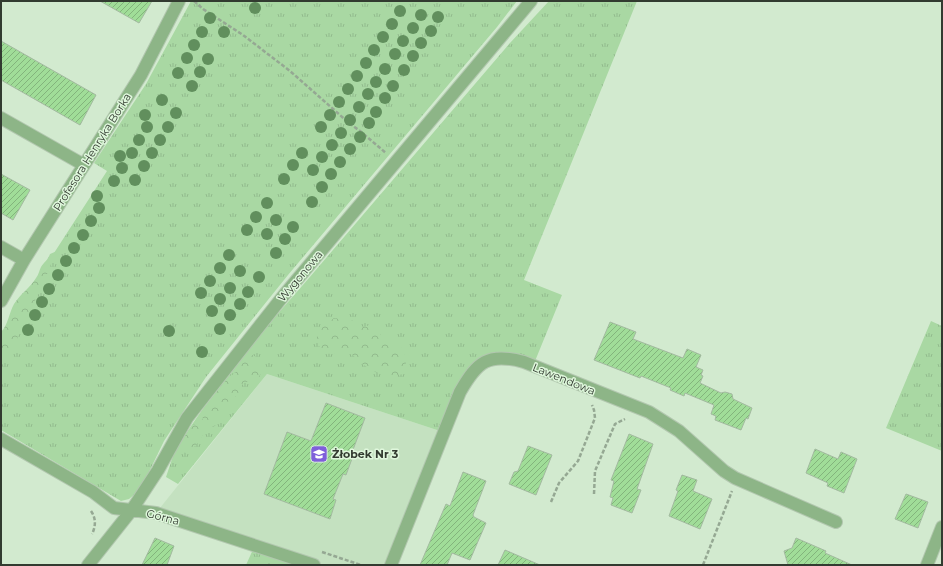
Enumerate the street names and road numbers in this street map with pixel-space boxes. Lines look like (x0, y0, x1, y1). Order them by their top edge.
street label: Profesora Henryka Borka (50, 90, 134, 214)
street label: Wygonowa (275, 248, 325, 304)
street label: Lawendowa (531, 360, 597, 398)
street label: Górna (145, 506, 181, 528)

